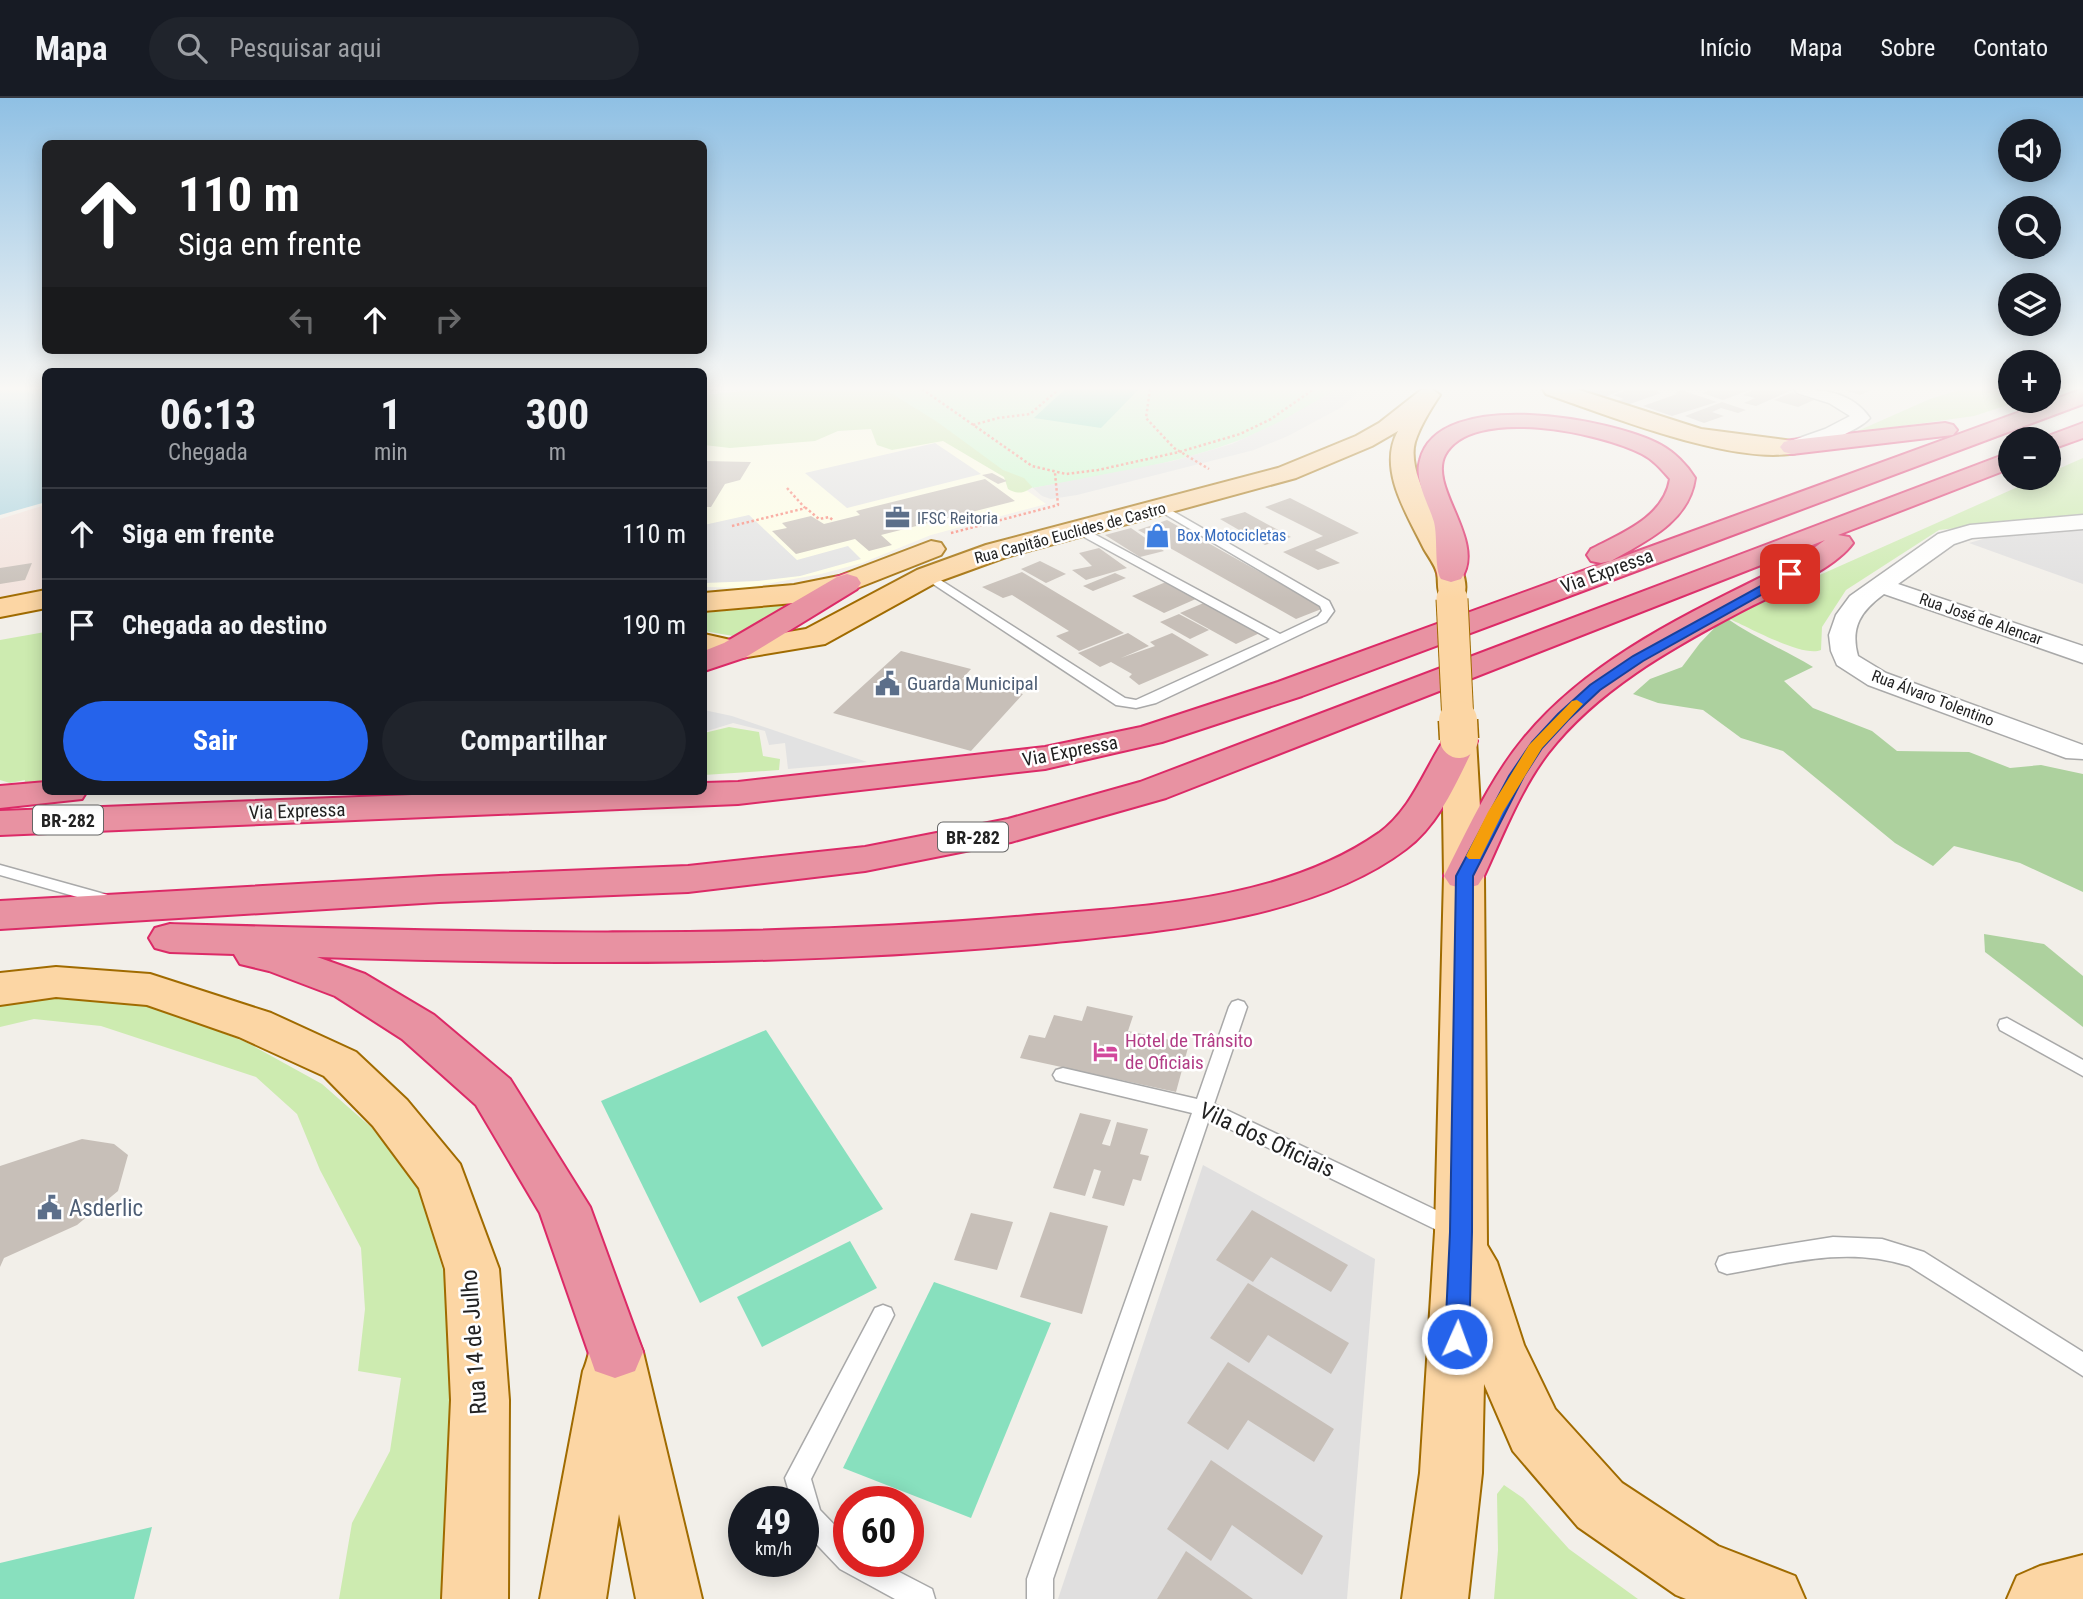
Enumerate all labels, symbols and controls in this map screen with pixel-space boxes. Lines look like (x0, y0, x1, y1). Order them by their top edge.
search box (149, 17, 639, 80)
text: Mapa (35, 29, 107, 68)
icon: search (173, 29, 211, 67)
text: Pesquisar aqui (229, 33, 382, 63)
text: Início (1700, 34, 1752, 62)
text: Mapa (1790, 34, 1843, 62)
text: Sobre (1881, 34, 1935, 62)
text: Contato (1973, 34, 2048, 62)
map controls (1998, 119, 2061, 490)
button: sound (1998, 119, 2061, 182)
text: 110 m (178, 166, 300, 223)
icon: ahead (63, 168, 154, 259)
button: search (1998, 196, 2061, 259)
text: Siga em frente (178, 225, 361, 263)
button: layers (1998, 273, 2061, 336)
icon: left (283, 301, 321, 339)
icon: ahead (356, 301, 394, 339)
icon: right (429, 301, 467, 339)
button: + (1998, 350, 2061, 413)
text: 06:13 (160, 390, 256, 439)
text: 1 (380, 390, 401, 439)
text: 300 (525, 390, 589, 439)
button: − (1998, 427, 2061, 490)
text: Chegada (168, 439, 248, 466)
text: min (374, 439, 408, 466)
text: m (549, 439, 566, 466)
street label: Rua Capitão Euclides de Castro (972, 498, 1168, 568)
office icon: IFSC Reitoria (883, 504, 911, 532)
place label: IFSC Reitoria (917, 509, 998, 528)
icon: ahead (63, 515, 101, 553)
text: Siga em frente (122, 519, 274, 549)
text: 110 m (622, 519, 686, 549)
shop icon: Box Motocicletas (1143, 521, 1171, 549)
place label: Box Motocicletas (1177, 526, 1286, 545)
street label: Via Expressa (1558, 544, 1656, 598)
pin (1760, 544, 1820, 604)
icon: arrive (1771, 555, 1809, 593)
street label: Rua José de Alencar (1917, 589, 2045, 649)
icon: arrive (63, 606, 101, 644)
text: Chegada ao destino (122, 610, 327, 640)
text: 190 m (622, 610, 686, 640)
street label: Rua Álvaro Tolentino (1869, 666, 1997, 730)
public building icon: Guarda Municipal (873, 669, 901, 697)
place label: Guarda Municipal (907, 672, 1038, 695)
button: Sair (63, 701, 368, 781)
button: Compartilhar (382, 701, 686, 781)
street label: Via Expressa (1020, 730, 1120, 772)
street label: Via Expressa (248, 798, 346, 824)
road number: BR-282 (33, 806, 103, 834)
road number: BR-282 (938, 822, 1008, 852)
place label: Hotel de Trânsito de Oficiais (1125, 1029, 1253, 1074)
hotel icon: Hotel de Trânsito de Oficiais (1091, 1037, 1119, 1065)
street label: Vila dos Oficiais (1195, 1097, 1339, 1183)
public building icon: Asderlic (35, 1194, 63, 1222)
place label: Asderlic (69, 1195, 143, 1222)
street label: Rua 14 de Julho (455, 1269, 493, 1415)
position arrow (1420, 1302, 1494, 1376)
speed limit sign: 60 (833, 1486, 924, 1577)
text: 49 (756, 1502, 791, 1543)
text: km/h (755, 1538, 792, 1559)

